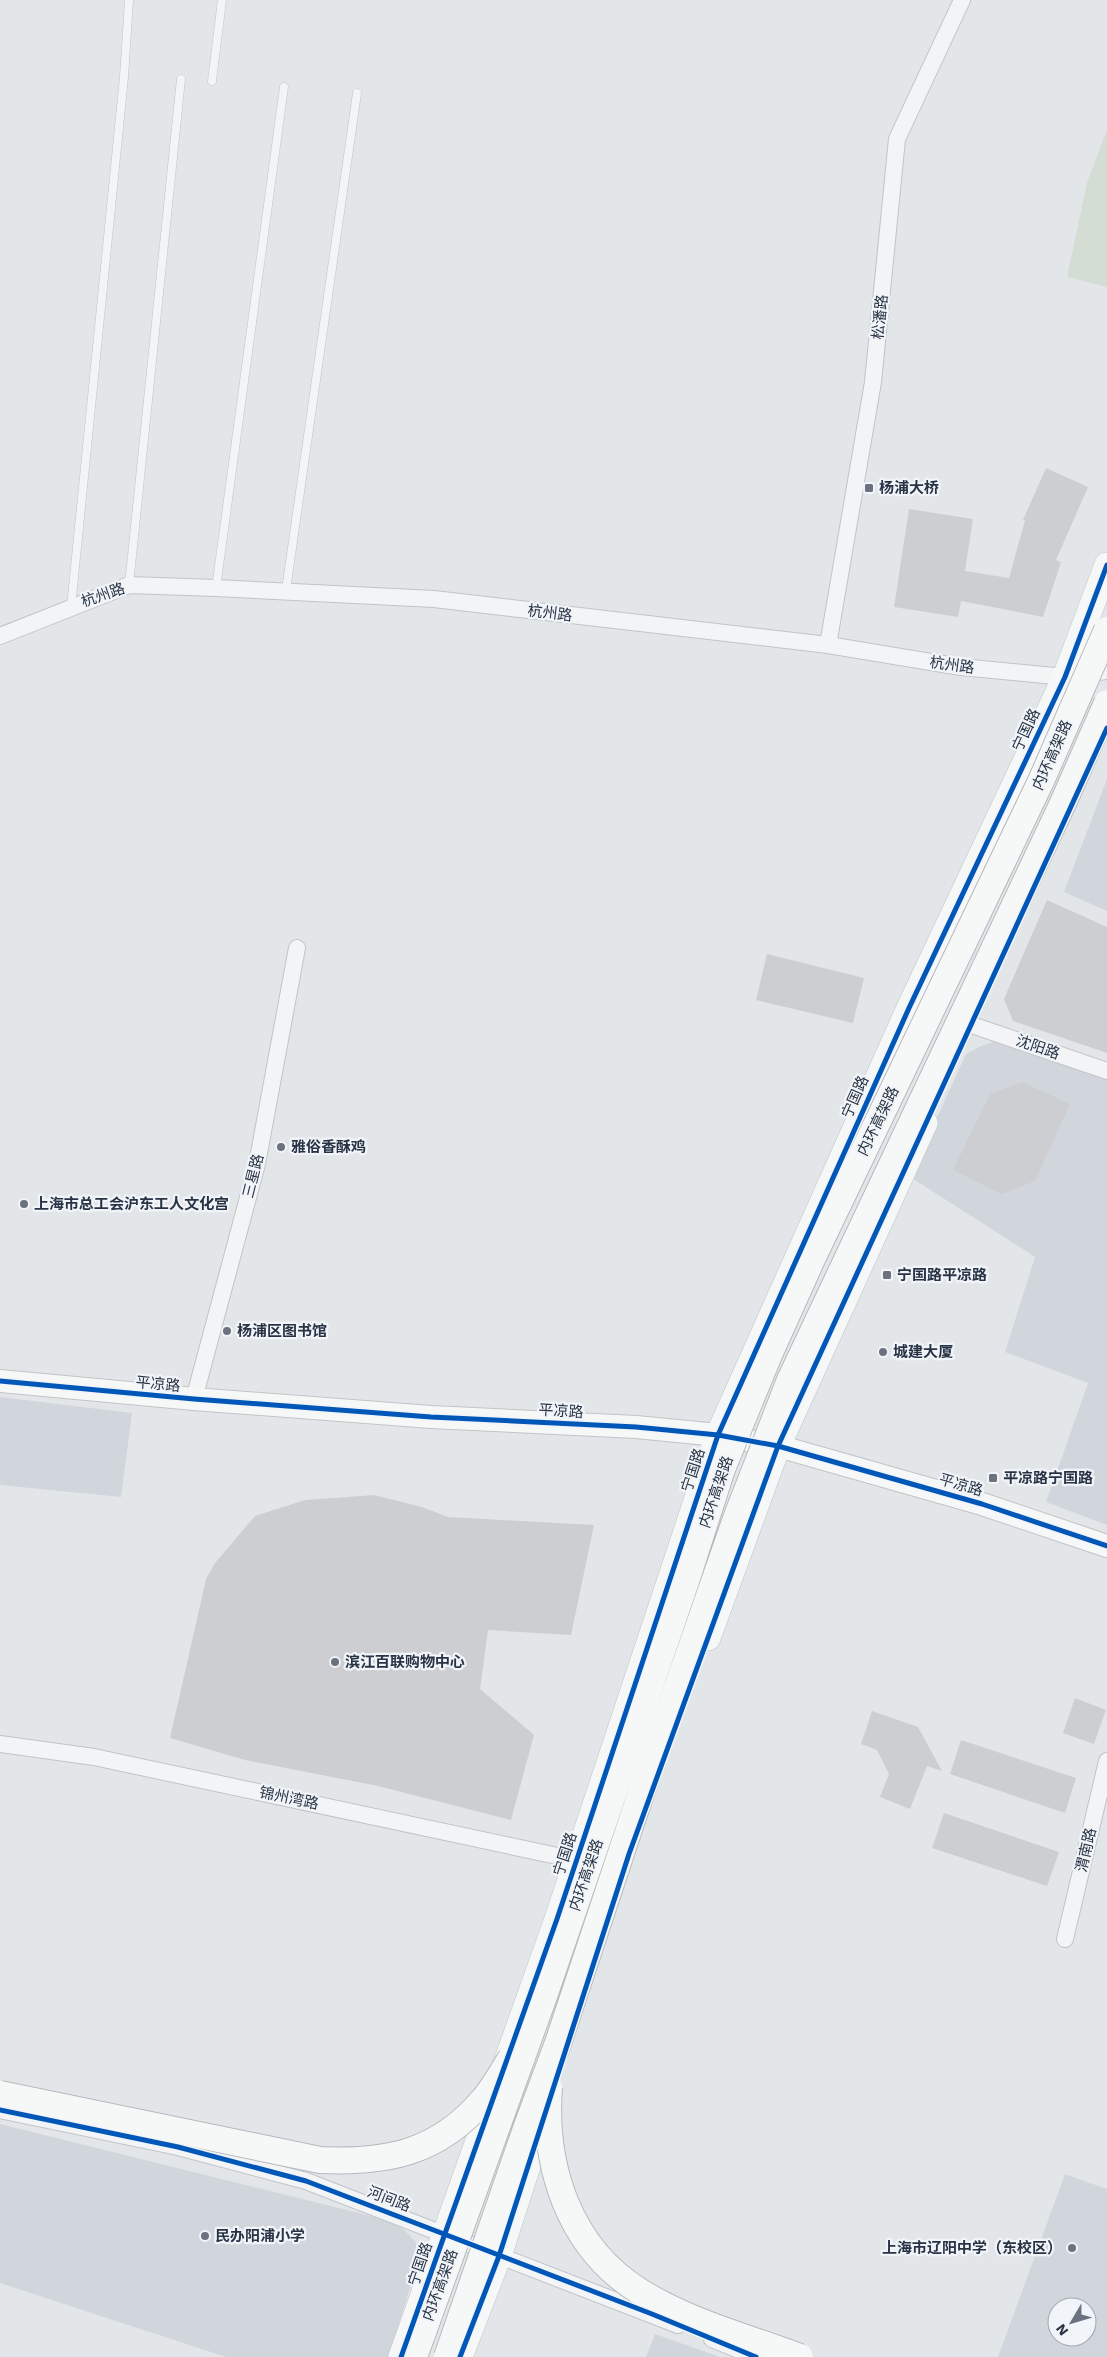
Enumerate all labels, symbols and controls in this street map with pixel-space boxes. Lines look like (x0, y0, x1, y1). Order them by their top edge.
street label: 松潘路 (869, 294, 891, 340)
place label: 杨浦大桥 (879, 479, 939, 497)
marker: 杨浦大桥 (863, 482, 875, 494)
street label: 杭州路 (79, 579, 127, 611)
street label: 杭州路 (527, 601, 573, 625)
street label: 杭州路 (928, 653, 976, 677)
street label: 宁国路 (1008, 706, 1044, 754)
street label: 内环高架路 (1029, 717, 1075, 793)
street label: 沈阳路 (1014, 1031, 1062, 1063)
street label: 宁国路 (838, 1073, 872, 1121)
street label: 内环高架路 (853, 1083, 903, 1159)
place label: 雅俗香酥鸡 (291, 1138, 366, 1156)
marker: 雅俗香酥鸡 (275, 1141, 287, 1153)
street label: 三星路 (239, 1152, 267, 1200)
place label: 上海市总工会沪东工人文化宫 (34, 1195, 229, 1213)
marker: 上海市总工会沪东工人文化宫 (18, 1198, 30, 1210)
place label: 宁国路平凉路 (897, 1266, 987, 1284)
marker: 宁国路平凉路 (881, 1269, 893, 1281)
place label: 杨浦区图书馆 (237, 1322, 327, 1340)
marker: 杨浦区图书馆 (221, 1325, 233, 1337)
place label: 城建大厦 (893, 1343, 953, 1361)
marker: 城建大厦 (877, 1346, 889, 1358)
street label: 平凉路 (135, 1373, 181, 1395)
street label: 平凉路 (538, 1401, 584, 1421)
street label: 宁国路 (677, 1446, 709, 1494)
street label: 内环高架路 (695, 1454, 737, 1530)
place label: 平凉路宁国路 (1003, 1469, 1093, 1487)
street label: 平凉路 (937, 1470, 985, 1500)
marker: 平凉路宁国路 (987, 1472, 999, 1484)
place label: 滨江百联购物中心 (345, 1653, 465, 1671)
marker: 滨江百联购物中心 (329, 1656, 341, 1668)
street label: 锦州湾路 (258, 1783, 320, 1813)
street label: 渭南路 (1072, 1826, 1100, 1874)
street label: 宁国路 (549, 1830, 581, 1878)
street label: 内环高架路 (565, 1837, 607, 1913)
street label: 河间路 (365, 2183, 413, 2215)
place label: 民办阳浦小学 (215, 2227, 305, 2245)
marker: 民办阳浦小学 (199, 2230, 211, 2242)
place label: 上海市辽阳中学（东校区） (882, 2239, 1062, 2257)
street label: 宁国路 (404, 2240, 436, 2288)
marker: 上海市辽阳中学（东校区） (1066, 2242, 1078, 2254)
street label: 内环高架路 (419, 2247, 461, 2323)
north arrow (1047, 2297, 1097, 2347)
text: N (1052, 2321, 1071, 2339)

